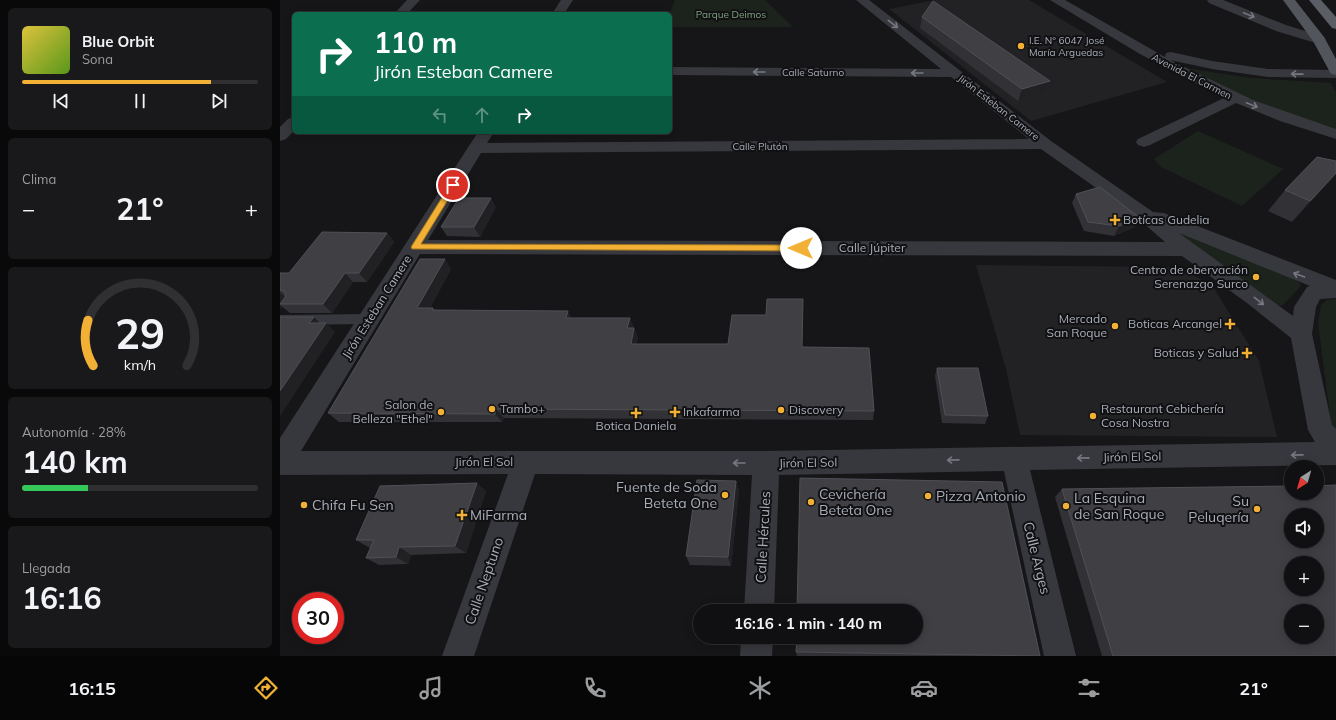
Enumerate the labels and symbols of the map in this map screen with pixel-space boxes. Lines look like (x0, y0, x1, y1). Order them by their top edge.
park label: Parque Deimos (696, 8, 766, 21)
one-way arrow (1243, 11, 1255, 19)
one-way arrow (887, 20, 898, 28)
place label: I.E. N° 6047 José María Arguedas (1029, 34, 1105, 59)
marker: I.E. N° 6047 José María Arguedas (1016, 41, 1026, 51)
street label: Avenida El Carmen (1150, 51, 1234, 102)
street label: Calle Saturno (782, 66, 844, 79)
one-way arrow (753, 68, 766, 76)
one-way arrow (911, 69, 924, 77)
one-way arrow (1291, 70, 1304, 78)
street label: Jirón Esteban Camere (956, 72, 1042, 143)
one-way arrow (1246, 102, 1258, 109)
street label: Calle Plutón (732, 140, 788, 153)
pin (436, 168, 470, 202)
place label: Botícas Gudelia (1123, 212, 1210, 227)
marker: Botícas Gudelia (1110, 215, 1120, 225)
position arrow (780, 227, 822, 269)
street label: Calle Júpiter (839, 240, 906, 255)
street label: Jirón Esteban Camere (339, 252, 415, 361)
place label: Centro de obervación Serenazgo Surco (1130, 262, 1248, 291)
one-way arrow (1294, 270, 1306, 278)
marker: Centro de obervación Serenazgo Surco (1251, 272, 1261, 282)
one-way arrow (1253, 297, 1264, 306)
place label: Mercado San Roque (1046, 311, 1107, 340)
place label: Boticas Arcangel (1128, 316, 1222, 331)
marker: Boticas Arcangel (1225, 319, 1235, 329)
marker: Mercado San Roque (1110, 321, 1120, 331)
place label: Boticas y Salud (1154, 345, 1239, 360)
marker: Boticas y Salud (1242, 348, 1252, 358)
place label: Salon de Belleza "Ethel" (353, 397, 433, 426)
place label: Tambo+ (500, 401, 545, 416)
place label: Restaurant Cebichería Cosa Nostra (1101, 401, 1224, 430)
place label: Discovery (789, 402, 844, 417)
marker: Tambo+ (487, 404, 497, 414)
place label: Inkafarma (683, 404, 740, 419)
marker: Discovery (776, 405, 786, 415)
marker: Salon de Belleza "Ethel" (436, 407, 446, 417)
marker: Inkafarma (670, 407, 680, 417)
marker: Botica Daniela (631, 408, 641, 418)
marker: Restaurant Cebichería Cosa Nostra (1088, 411, 1098, 421)
place label: Botica Daniela (596, 418, 676, 433)
street label: Jirón El Sol (1103, 448, 1161, 465)
one-way arrow (1291, 451, 1304, 459)
street label: Jirón El Sol (455, 454, 513, 469)
street label: Jirón El Sol (779, 454, 837, 471)
one-way arrow (1077, 454, 1090, 462)
one-way arrow (947, 456, 960, 464)
one-way arrow (733, 459, 746, 467)
north arrow (1284, 460, 1324, 500)
place label: Fuente de Soda Beteta One (616, 478, 717, 512)
place label: Cevichería Beteta One (819, 485, 892, 519)
place label: Pizza Antonio (936, 487, 1026, 505)
place label: La Esquina de San Roque (1074, 489, 1164, 523)
marker: Fuente de Soda Beteta One (720, 490, 730, 500)
street label: Calle Hércules (752, 491, 774, 583)
marker: Pizza Antonio (923, 491, 933, 501)
place label: Su Peluqería (1188, 492, 1249, 526)
place label: Chifa Fu Sen (312, 496, 394, 514)
marker: Cevichería Beteta One (806, 497, 816, 507)
marker: Chifa Fu Sen (299, 500, 309, 510)
marker: La Esquina de San Roque (1061, 501, 1071, 511)
marker: Su Peluqería (1252, 504, 1262, 514)
place label: MiFarma (470, 506, 527, 524)
marker: MiFarma (457, 510, 467, 520)
street label: Calle Arges (1019, 520, 1055, 596)
street label: Calle Neptuno (461, 535, 507, 627)
speed limit sign: 30 (292, 592, 344, 644)

